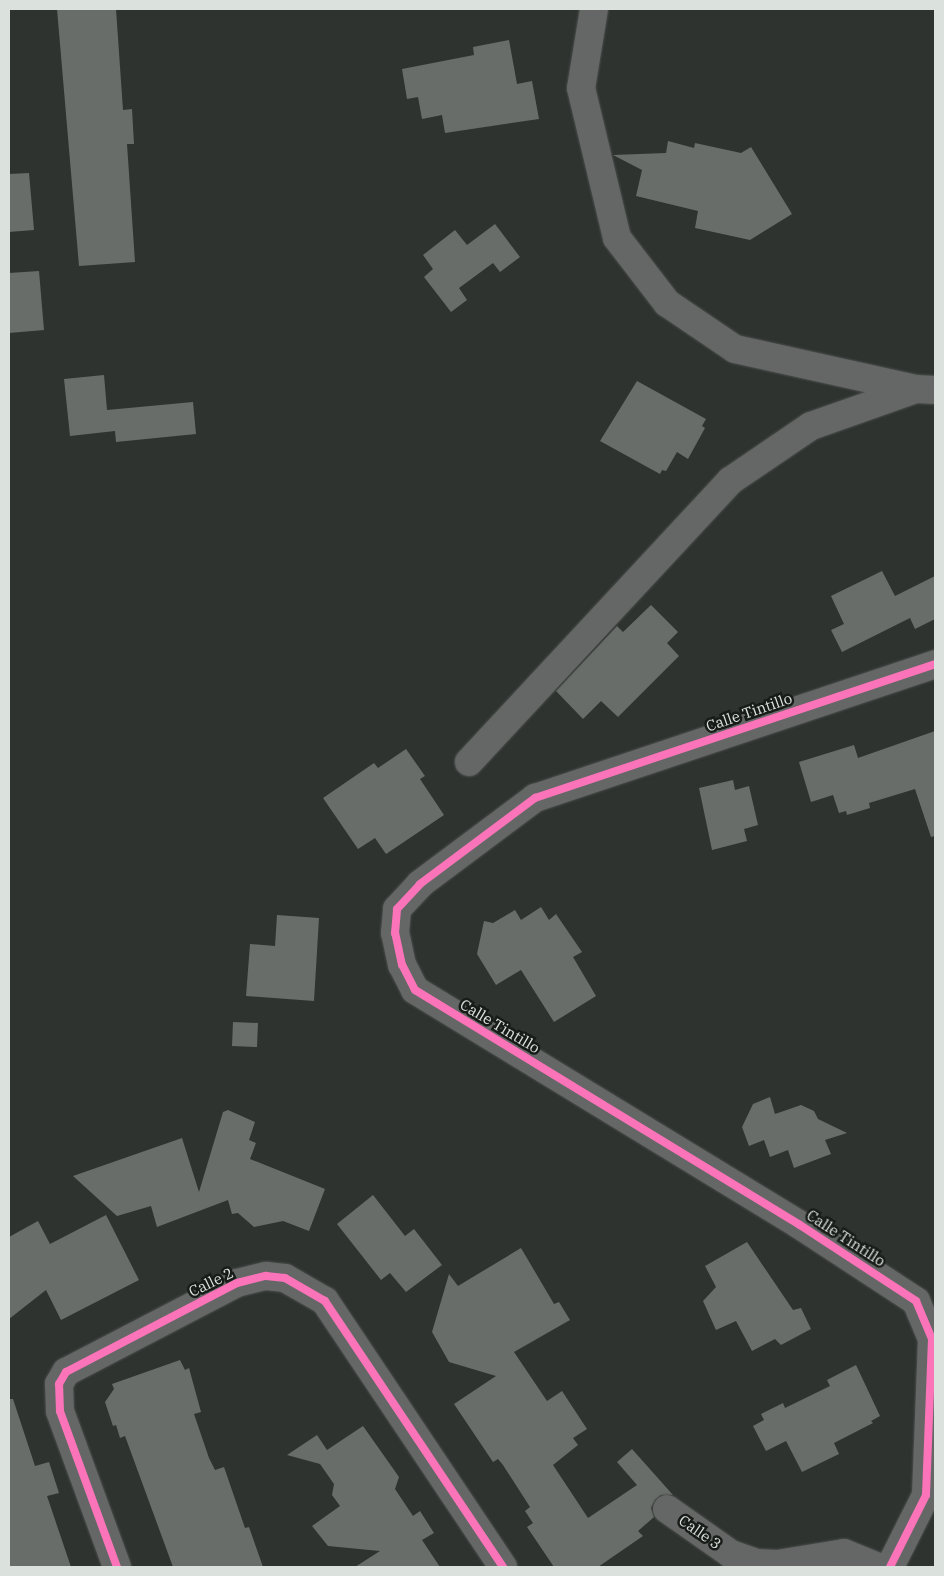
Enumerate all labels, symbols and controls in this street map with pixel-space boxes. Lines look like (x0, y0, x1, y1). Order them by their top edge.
street label: Calle Tintillo (704, 689, 794, 735)
street label: Calle Tintillo (457, 995, 543, 1057)
street label: Calle Tintillo (803, 1206, 889, 1270)
street label: Calle 2 (186, 1264, 236, 1300)
street label: Calle 3 (675, 1511, 725, 1553)

